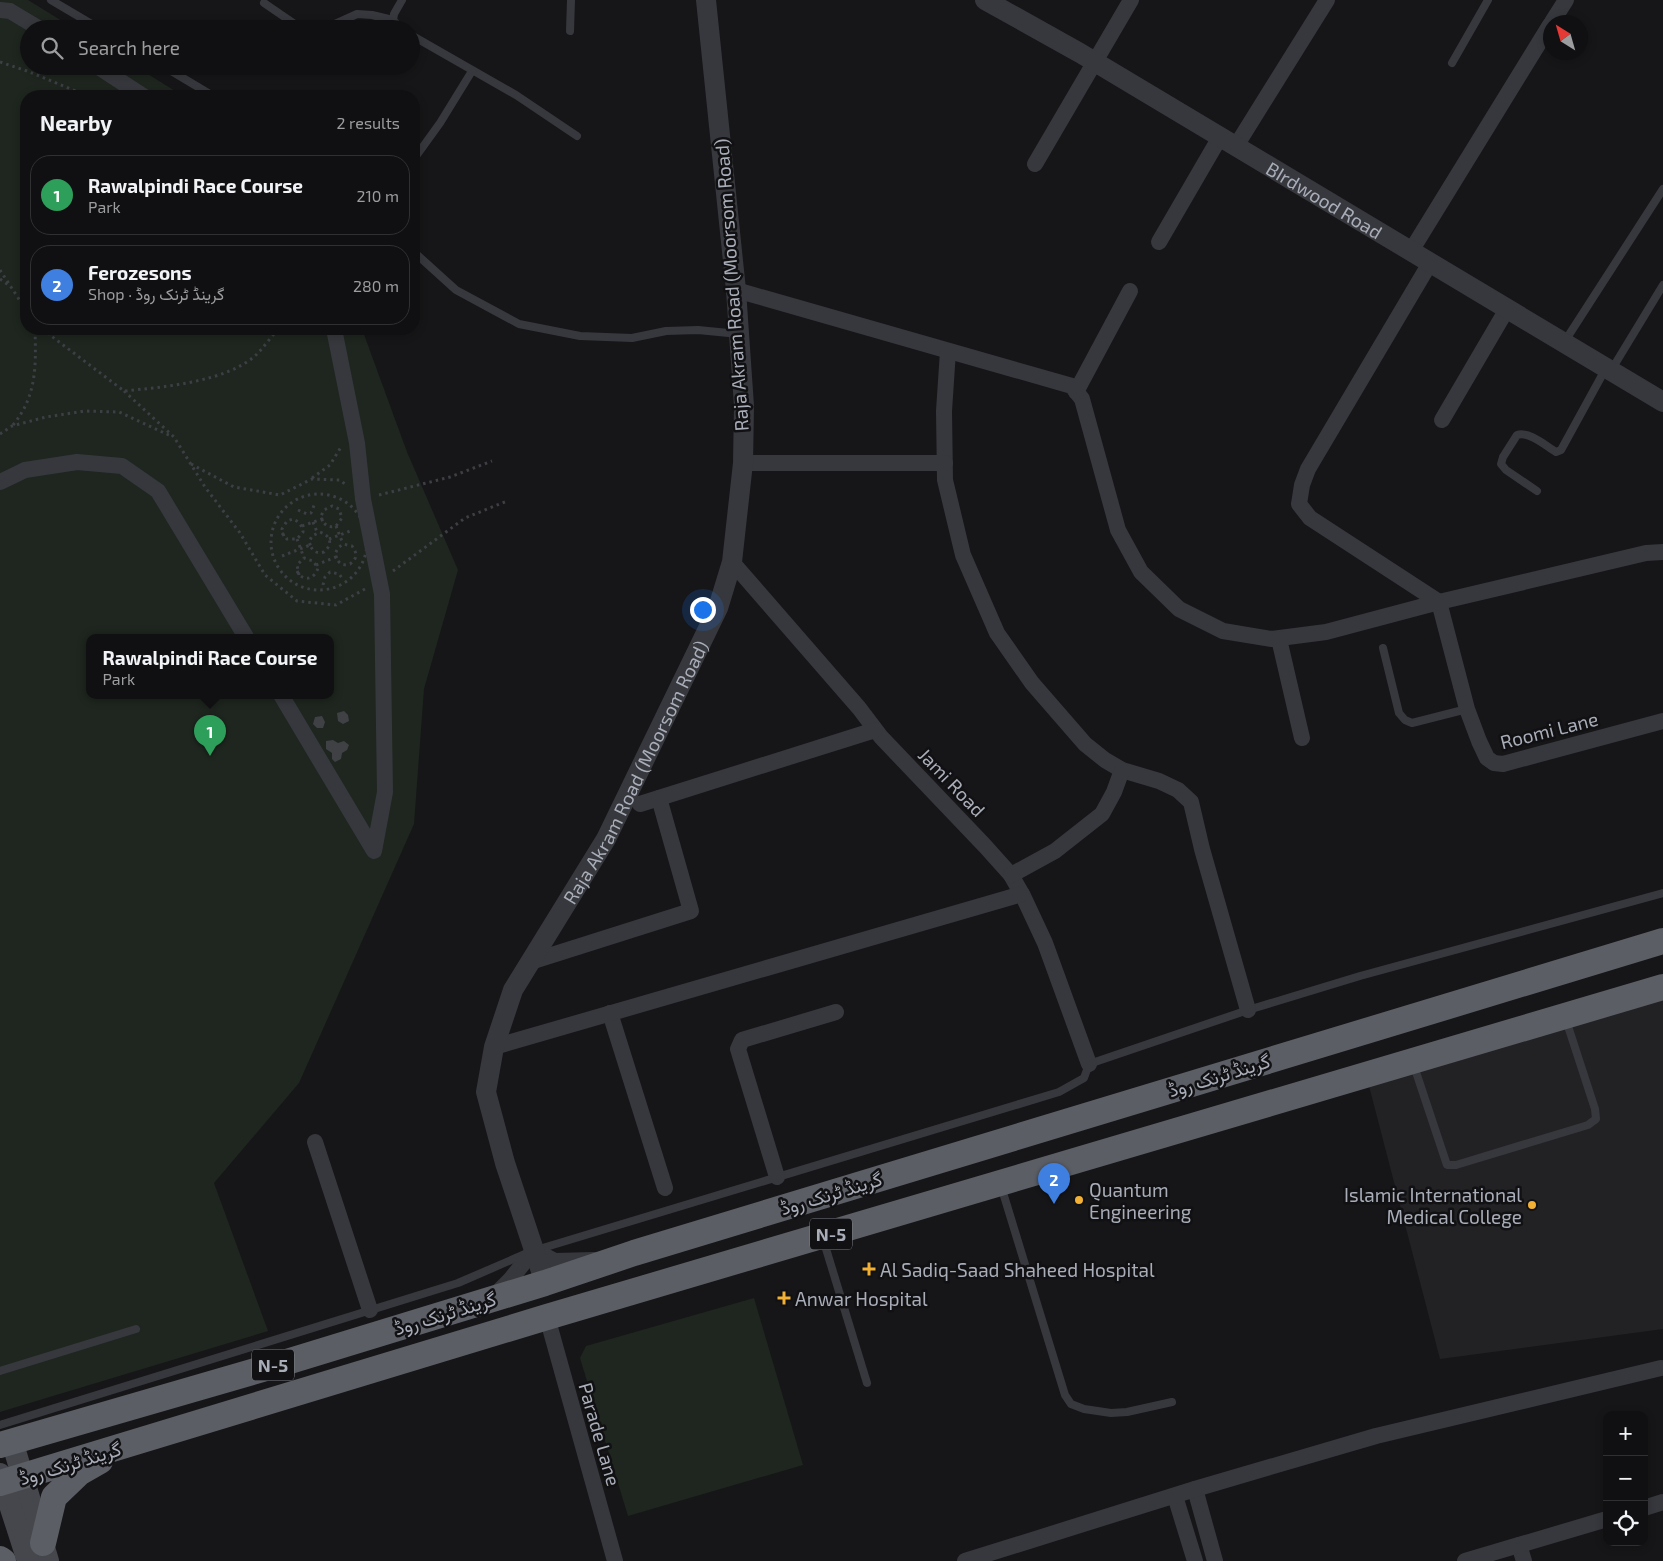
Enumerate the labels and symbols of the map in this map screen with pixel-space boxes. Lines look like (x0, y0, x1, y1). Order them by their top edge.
north arrow (1543, 15, 1588, 60)
street label: Raja Akram Road (Moorsom Road) (709, 138, 753, 432)
street label: BIrdwood Road (1263, 156, 1387, 243)
your location (690, 597, 716, 623)
street label: Raja Akram Road (Moorsom Road) (557, 636, 712, 908)
street label: Roomi Lane (1498, 707, 1600, 753)
pin: 1 (194, 715, 226, 756)
street label: Jami Road (914, 743, 990, 821)
street label: گرینڈ ٹرنک روڈ (1165, 1049, 1273, 1102)
pin: 2 (1038, 1163, 1070, 1204)
street label: گرینڈ ٹرنک روڈ (777, 1167, 885, 1220)
place label: Quantum Engineering (1089, 1178, 1192, 1223)
place label: Islamic International Medical College (1344, 1183, 1522, 1228)
marker: Quantum Engineering (1073, 1194, 1085, 1206)
marker: Islamic International Medical College (1526, 1199, 1538, 1211)
road number: N-5 (810, 1218, 852, 1250)
place label: Al Sadiq-Saad Shaheed Hospital (880, 1258, 1155, 1281)
marker: Al Sadiq-Saad Shaheed Hospital (862, 1262, 876, 1276)
street label: گرینڈ ٹرنک روڈ (391, 1287, 499, 1340)
place label: Anwar Hospital (795, 1287, 928, 1310)
marker: Anwar Hospital (777, 1291, 791, 1305)
road number: N-5 (252, 1350, 294, 1380)
street label: Parade Lane (574, 1380, 626, 1488)
street label: گرینڈ ٹرنک روڈ (16, 1437, 124, 1490)

